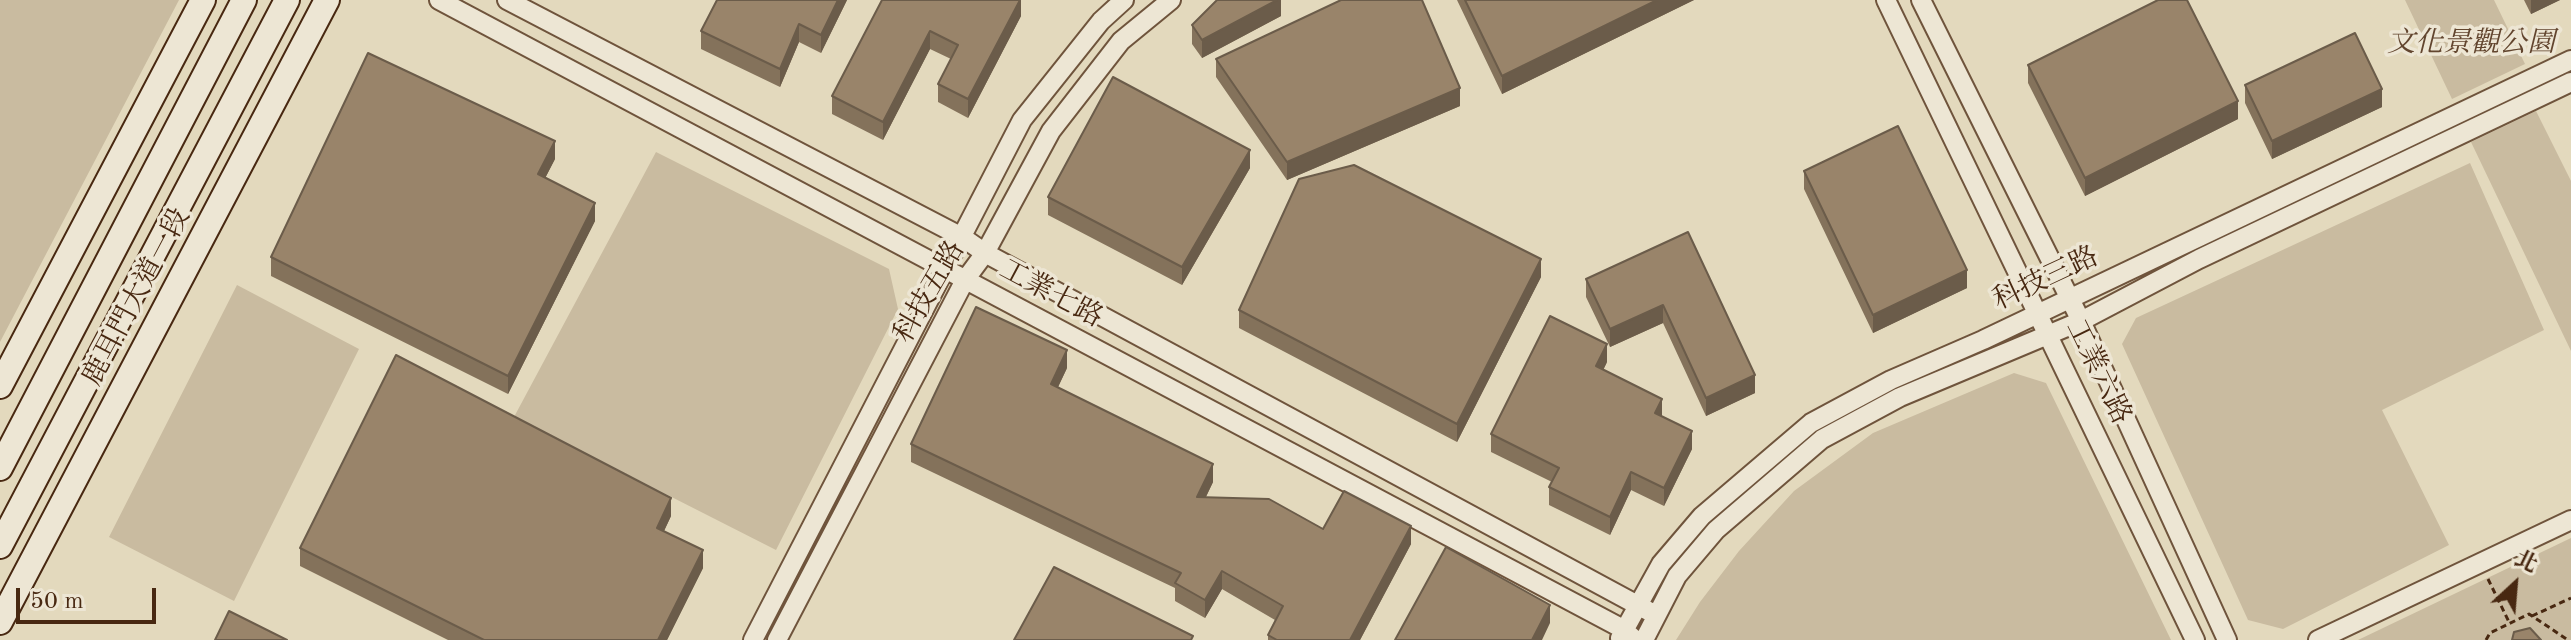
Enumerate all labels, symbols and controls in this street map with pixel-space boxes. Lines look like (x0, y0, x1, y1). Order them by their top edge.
park label: 文化景觀公園 (2387, 27, 2555, 61)
street label: 鹿耳門大道一段 (76, 203, 198, 391)
street label: 科技五路 (887, 235, 973, 349)
street label: 科技三路 (1988, 240, 2104, 318)
street label: 工業七路 (994, 253, 1108, 335)
street label: 工業六路 (2058, 314, 2138, 430)
north arrow (2475, 544, 2555, 624)
text: 北 (2511, 548, 2540, 577)
scale bar (20, 572, 160, 622)
text: 50 m (30, 590, 84, 614)

